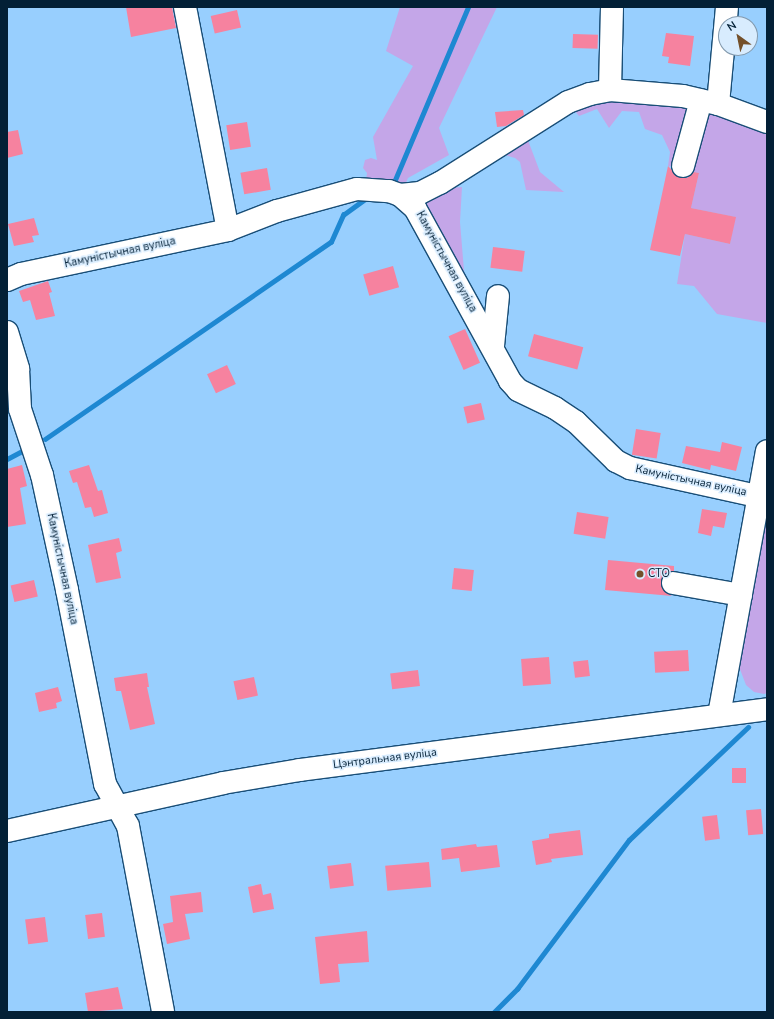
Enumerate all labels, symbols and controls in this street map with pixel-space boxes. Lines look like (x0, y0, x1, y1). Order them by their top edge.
north arrow (718, 16, 758, 56)
text: N (724, 18, 739, 35)
street label: Камуністычная вуліца (413, 209, 479, 315)
street label: Камуністычная вуліца (63, 235, 177, 271)
street label: Камуністычная вуліца (634, 463, 748, 499)
street label: Камуністычная вуліца (44, 512, 80, 626)
place label: СТО (648, 567, 670, 581)
marker: СТО (635, 569, 645, 579)
street label: Цэнтральная вуліца (332, 746, 438, 772)

